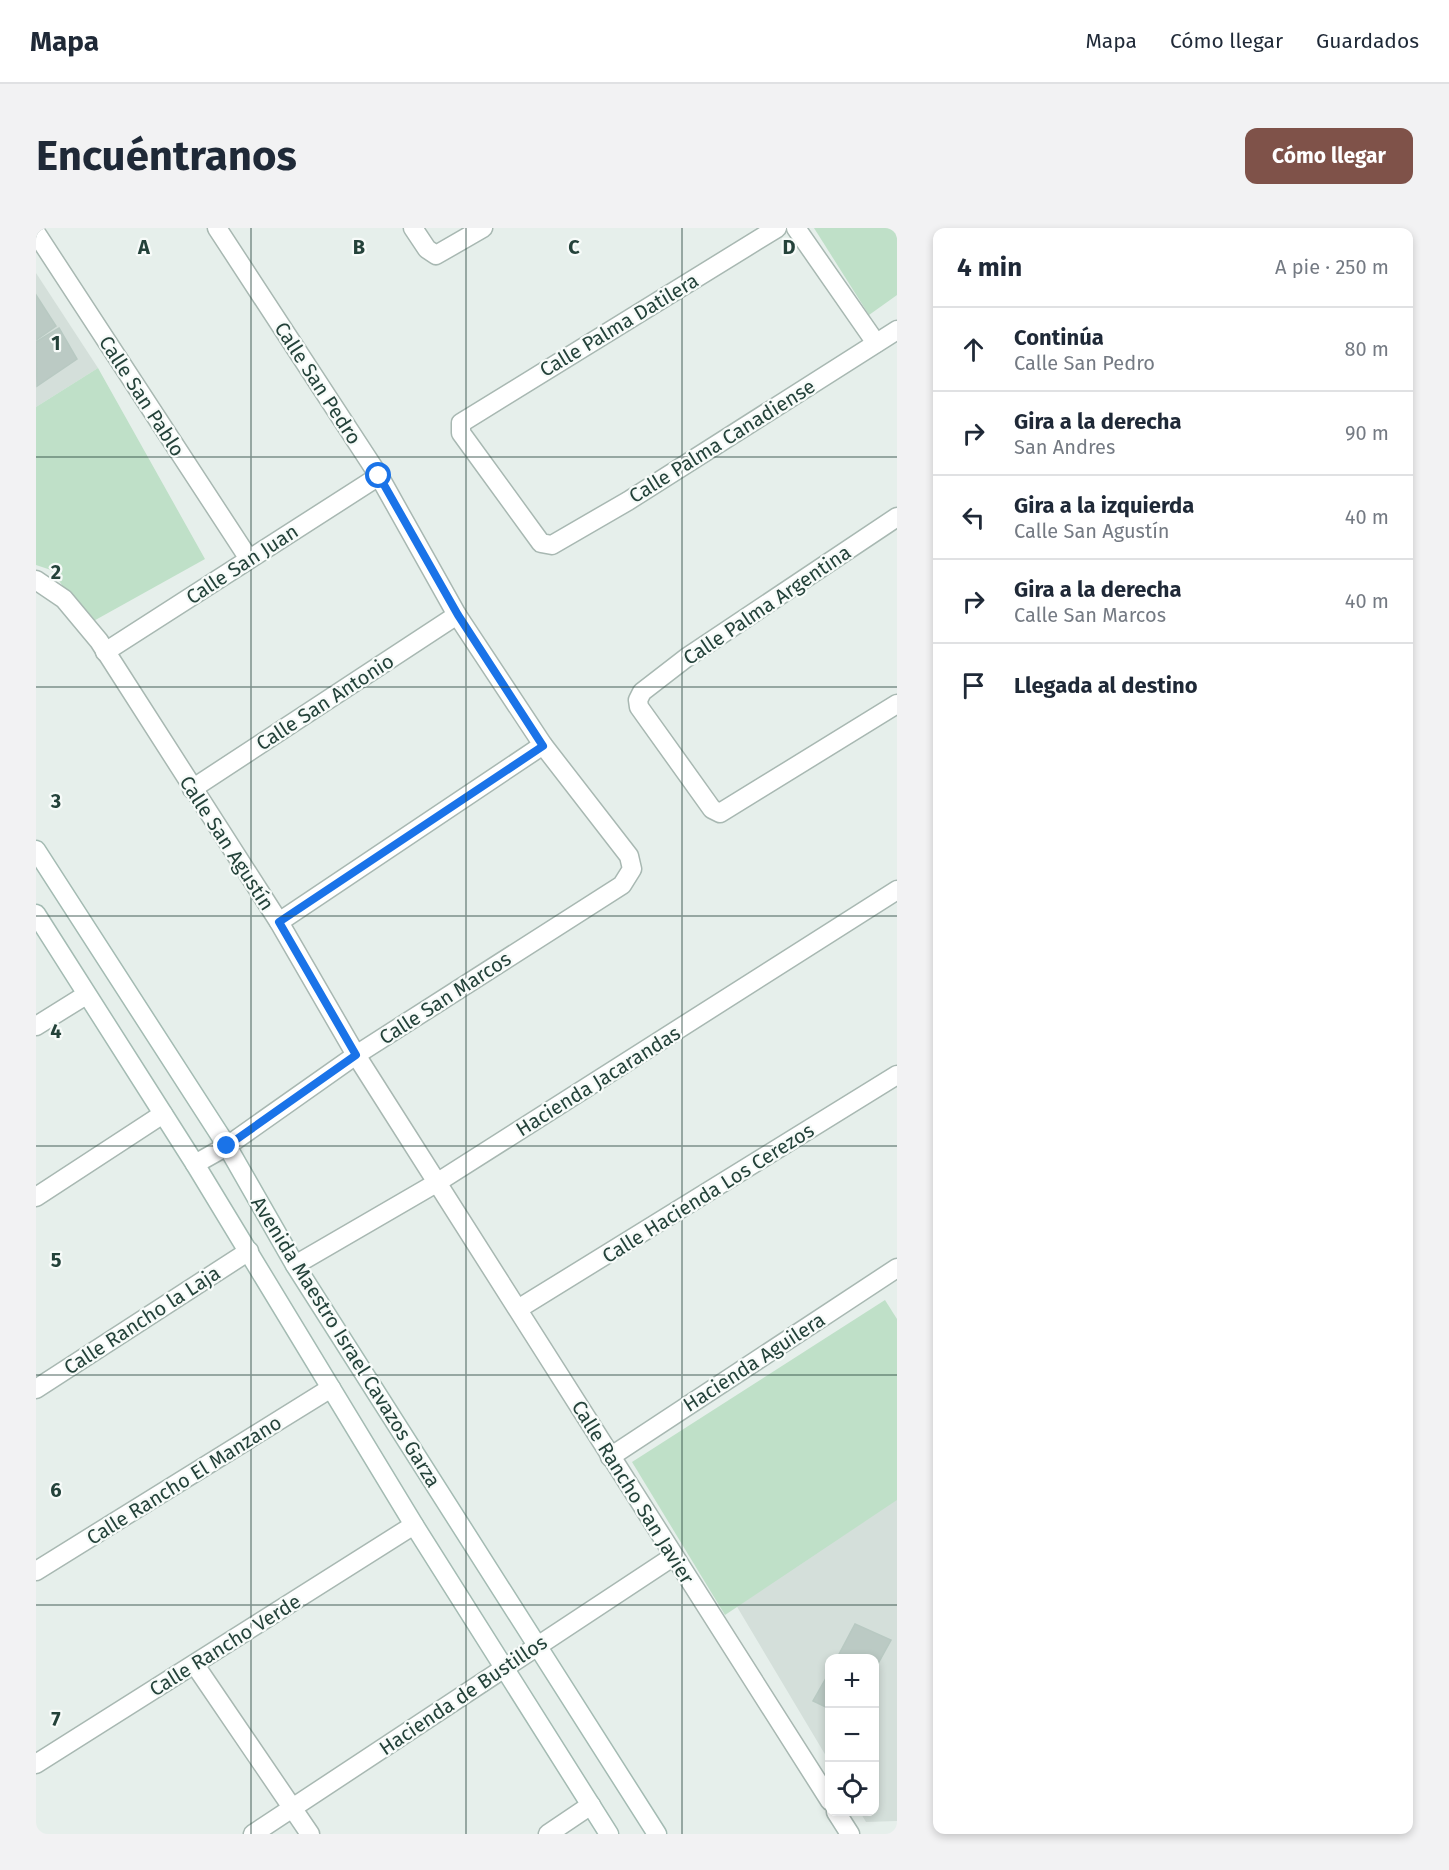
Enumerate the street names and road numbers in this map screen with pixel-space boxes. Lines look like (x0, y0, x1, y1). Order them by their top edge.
street label: Calle Palma Datilera (535, 268, 703, 382)
street label: Calle San Pedro (270, 317, 366, 449)
street label: Calle San Pablo (94, 331, 190, 461)
street label: Calle Palma Canadiense (625, 374, 819, 508)
street label: Calle San Juan (182, 519, 302, 609)
street label: Calle Palma Argentina (679, 540, 855, 670)
street label: Calle San Antonio (252, 649, 398, 755)
street label: Calle San Agustín (175, 771, 279, 915)
street label: Calle San Marcos (375, 947, 515, 1049)
street label: Hacienda Jacarandas (511, 1021, 685, 1141)
street label: Calle Hacienda Los Cerezos (598, 1118, 818, 1268)
street label: Avenida Maestro Israel Cavazos Garza (246, 1192, 446, 1492)
street label: Calle Rancho la Laja (60, 1261, 224, 1379)
street label: Hacienda Aguilera (679, 1307, 829, 1417)
street label: Calle Rancho San Javier (567, 1396, 699, 1588)
street label: Calle Rancho El Manzano (82, 1410, 286, 1550)
street label: Calle Rancho Verde (145, 1589, 305, 1701)
street label: Hacienda de Bustillos (375, 1630, 551, 1760)

